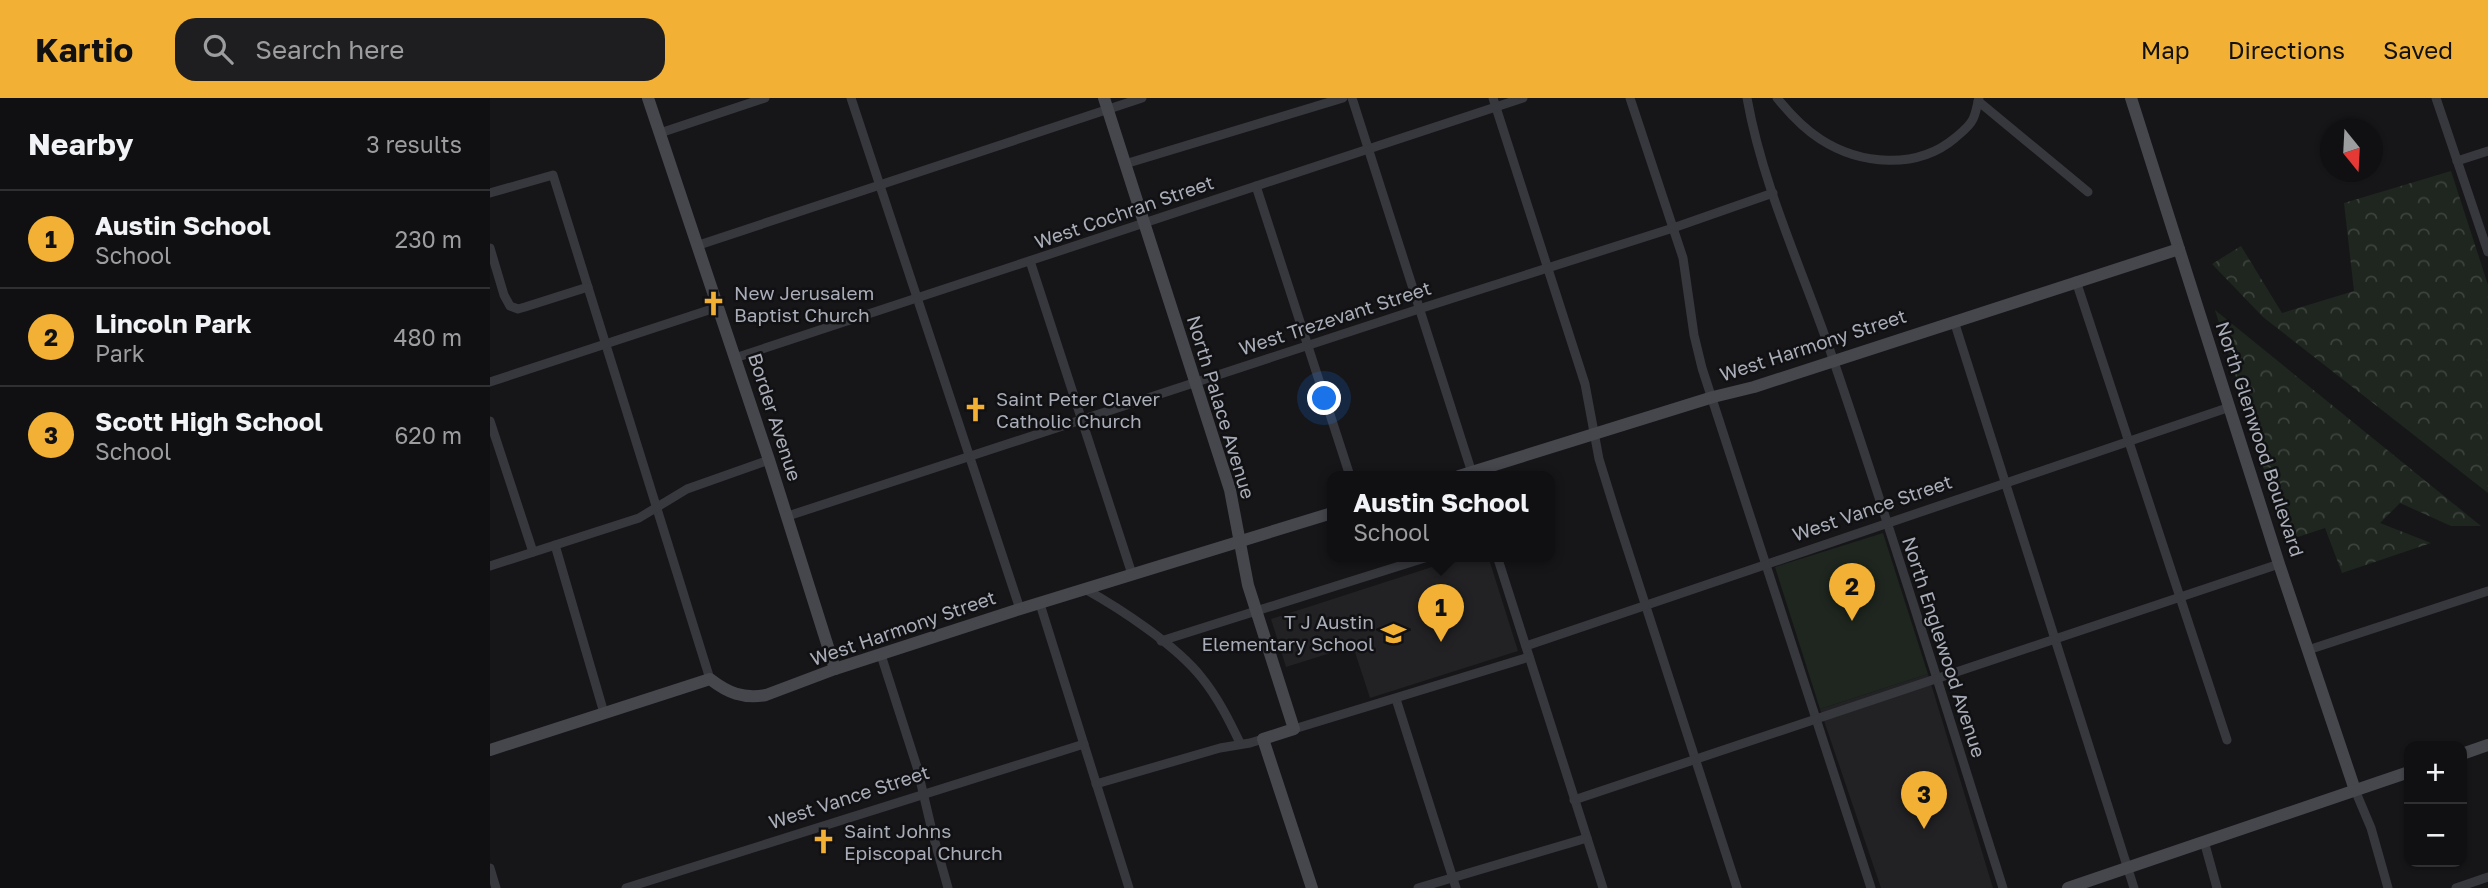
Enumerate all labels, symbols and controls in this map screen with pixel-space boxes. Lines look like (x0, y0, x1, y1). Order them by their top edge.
search box (175, 18, 665, 81)
text: Kartio (35, 30, 133, 69)
icon: search (199, 30, 237, 68)
text: Search here (255, 34, 404, 65)
text: Map (2141, 35, 2190, 64)
text: Directions (2228, 35, 2345, 64)
text: Saved (2383, 35, 2453, 64)
north arrow (2320, 119, 2383, 182)
text: Nearby (28, 126, 133, 162)
text: 3 results (366, 130, 462, 158)
street label: West Cochran Street (1031, 170, 1216, 253)
text: Austin School (95, 210, 271, 241)
text: 1 (45, 225, 57, 253)
text: 230 m (395, 225, 462, 253)
text: School (95, 241, 171, 269)
street label: West Trezevant Street (1236, 276, 1434, 359)
place label: New Jerusalem Baptist Church (734, 281, 874, 326)
church icon: New Jerusalem Baptist Church (700, 290, 728, 318)
street label: West Harmony Street (1717, 304, 1909, 386)
text: Lincoln Park (95, 308, 252, 339)
street label: North Palace Avenue (1183, 312, 1260, 501)
street label: North Glenwood Boulevard (2212, 318, 2309, 559)
text: 2 (44, 323, 58, 351)
text: 480 m (394, 323, 462, 351)
text: Park (95, 339, 145, 367)
street label: Border Avenue (744, 350, 807, 484)
your location (1307, 381, 1341, 415)
place label: Saint Peter Claver Catholic Church (996, 387, 1161, 432)
church icon: Saint Peter Claver Catholic Church (962, 396, 990, 424)
text: Scott High School (95, 406, 323, 437)
text: 3 (44, 421, 58, 449)
text: 620 m (394, 421, 462, 449)
text: School (95, 437, 171, 465)
street label: West Vance Street (1789, 469, 1955, 546)
popup (1327, 471, 1555, 562)
text: Austin School (1353, 487, 1529, 518)
text: School (1353, 518, 1430, 546)
street label: North Englewood Avenue (1898, 534, 1991, 760)
pin: 2 (1829, 563, 1875, 621)
pin: 1 (1418, 584, 1464, 642)
street label: West Harmony Street (807, 585, 999, 670)
place label: T J Austin Elementary School (1201, 610, 1374, 655)
school or university icon: T J Austin Elementary School (1380, 619, 1408, 647)
map controls (2404, 741, 2467, 867)
button: + (2404, 741, 2467, 804)
street label: West Vance Street (766, 760, 932, 833)
pin: 3 (1901, 771, 1947, 829)
button: − (2404, 804, 2467, 867)
place label: Saint Johns Episcopal Church (844, 819, 1003, 864)
church icon: Saint Johns Episcopal Church (810, 828, 838, 856)

